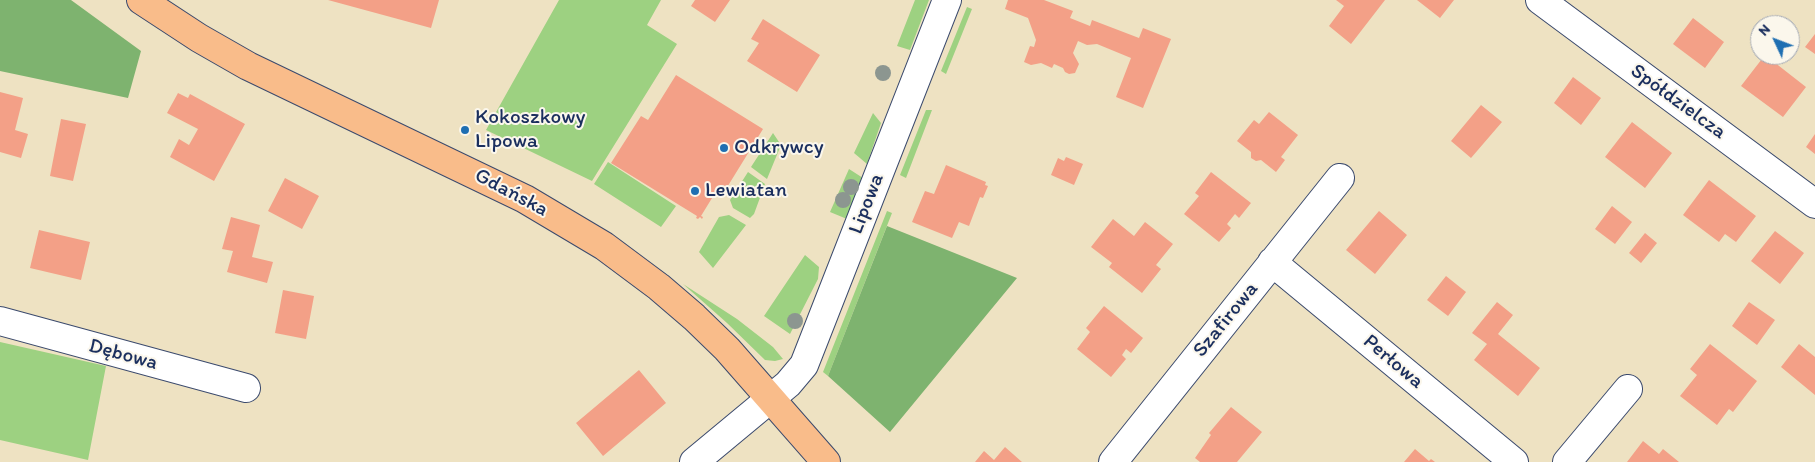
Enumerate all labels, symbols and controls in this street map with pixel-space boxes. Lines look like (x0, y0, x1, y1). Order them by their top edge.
north arrow (1750, 15, 1800, 65)
text: N (1755, 21, 1774, 39)
street label: Spółdzielcza (1625, 59, 1731, 145)
place label: Kokoszkowy Lipowa (475, 105, 585, 155)
marker: Kokoszkowy Lipowa (459, 124, 471, 136)
place label: Odkrywcy (734, 135, 824, 161)
marker: Odkrywcy (718, 142, 730, 154)
street label: Gdańska (470, 163, 552, 223)
street label: Lipowa (844, 170, 890, 238)
place label: Lewiatan (705, 178, 787, 204)
marker: Lewiatan (689, 185, 701, 197)
street label: Szafirowa (1188, 277, 1264, 363)
street label: Perłowa (1357, 329, 1429, 395)
street label: Dębowa (86, 334, 160, 376)

